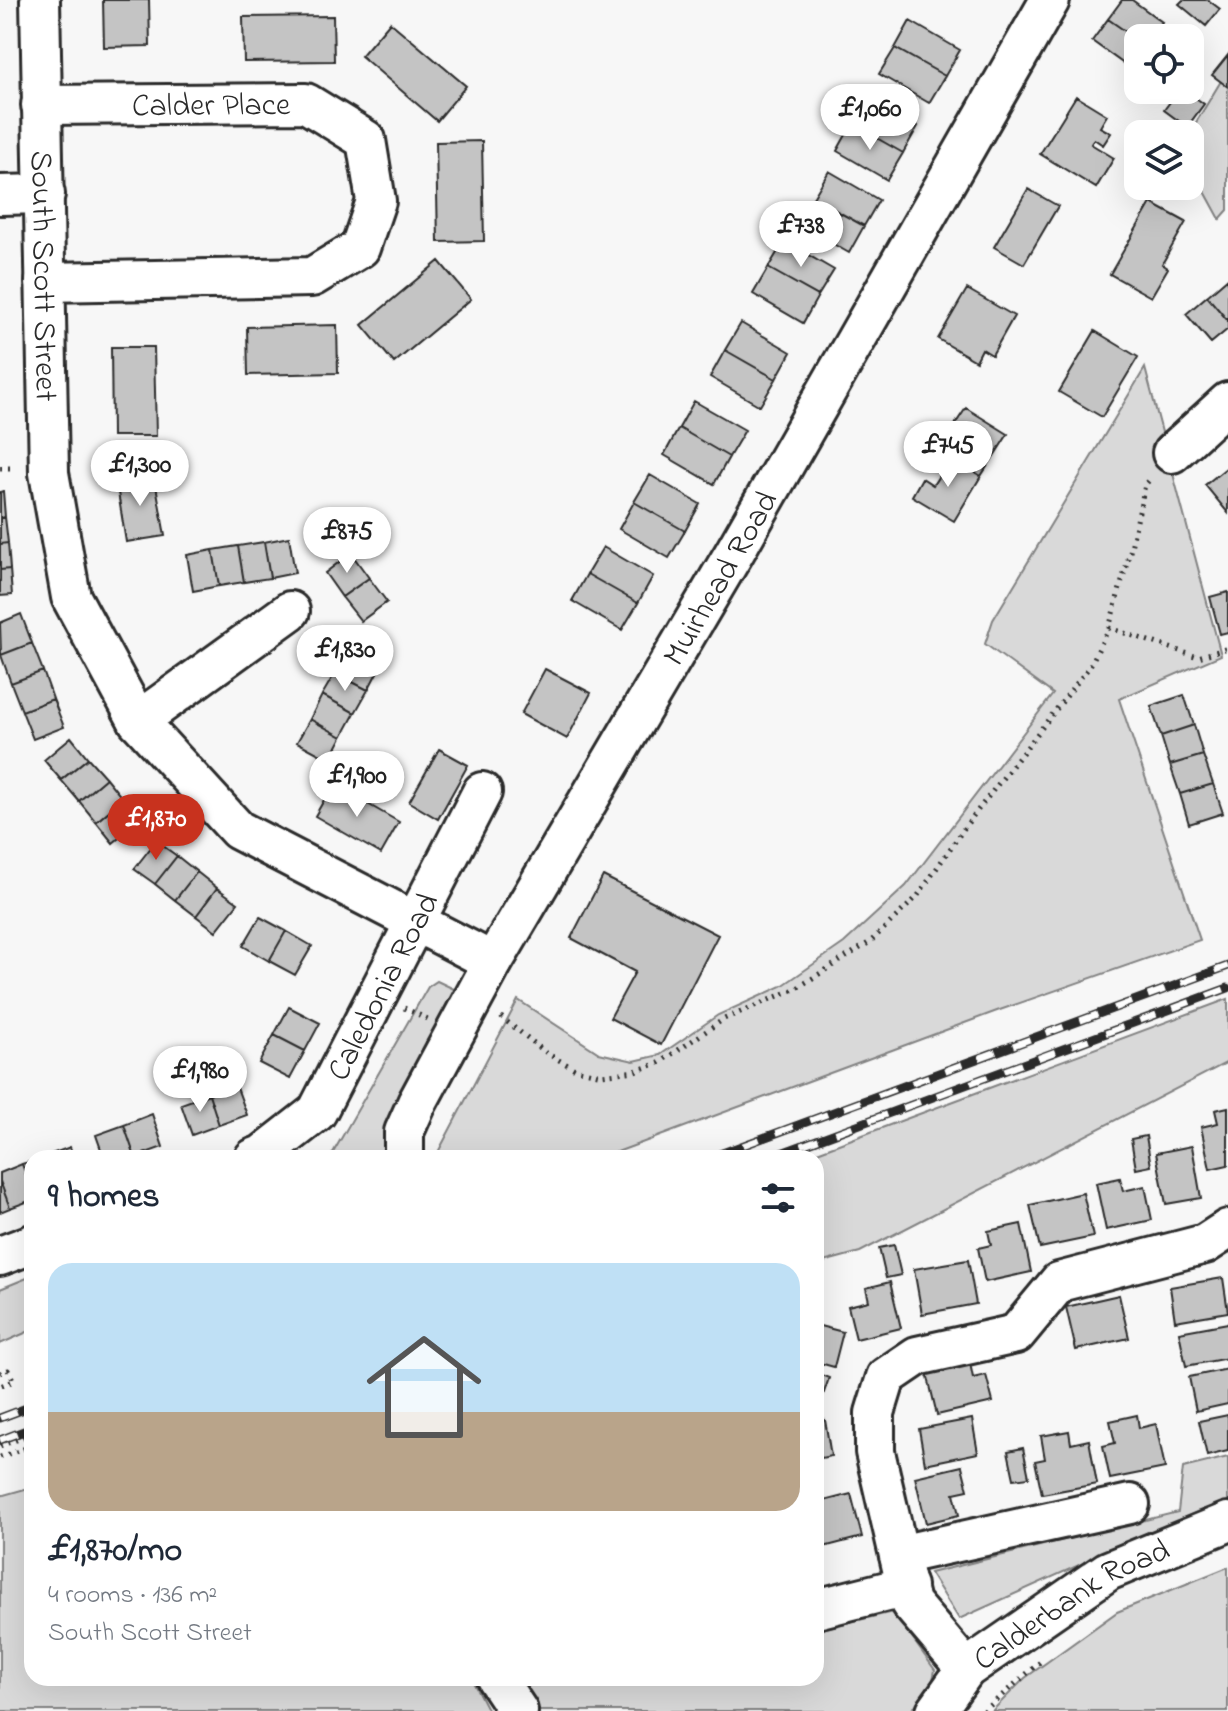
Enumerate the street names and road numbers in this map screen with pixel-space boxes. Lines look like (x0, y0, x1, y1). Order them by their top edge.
street label: Calder Place (132, 83, 291, 131)
street label: South Scott Street (16, 150, 68, 402)
street label: Muirhead Road (653, 483, 792, 676)
street label: Caledonia Road (317, 886, 453, 1090)
street label: Calderbank Road (965, 1528, 1177, 1684)

